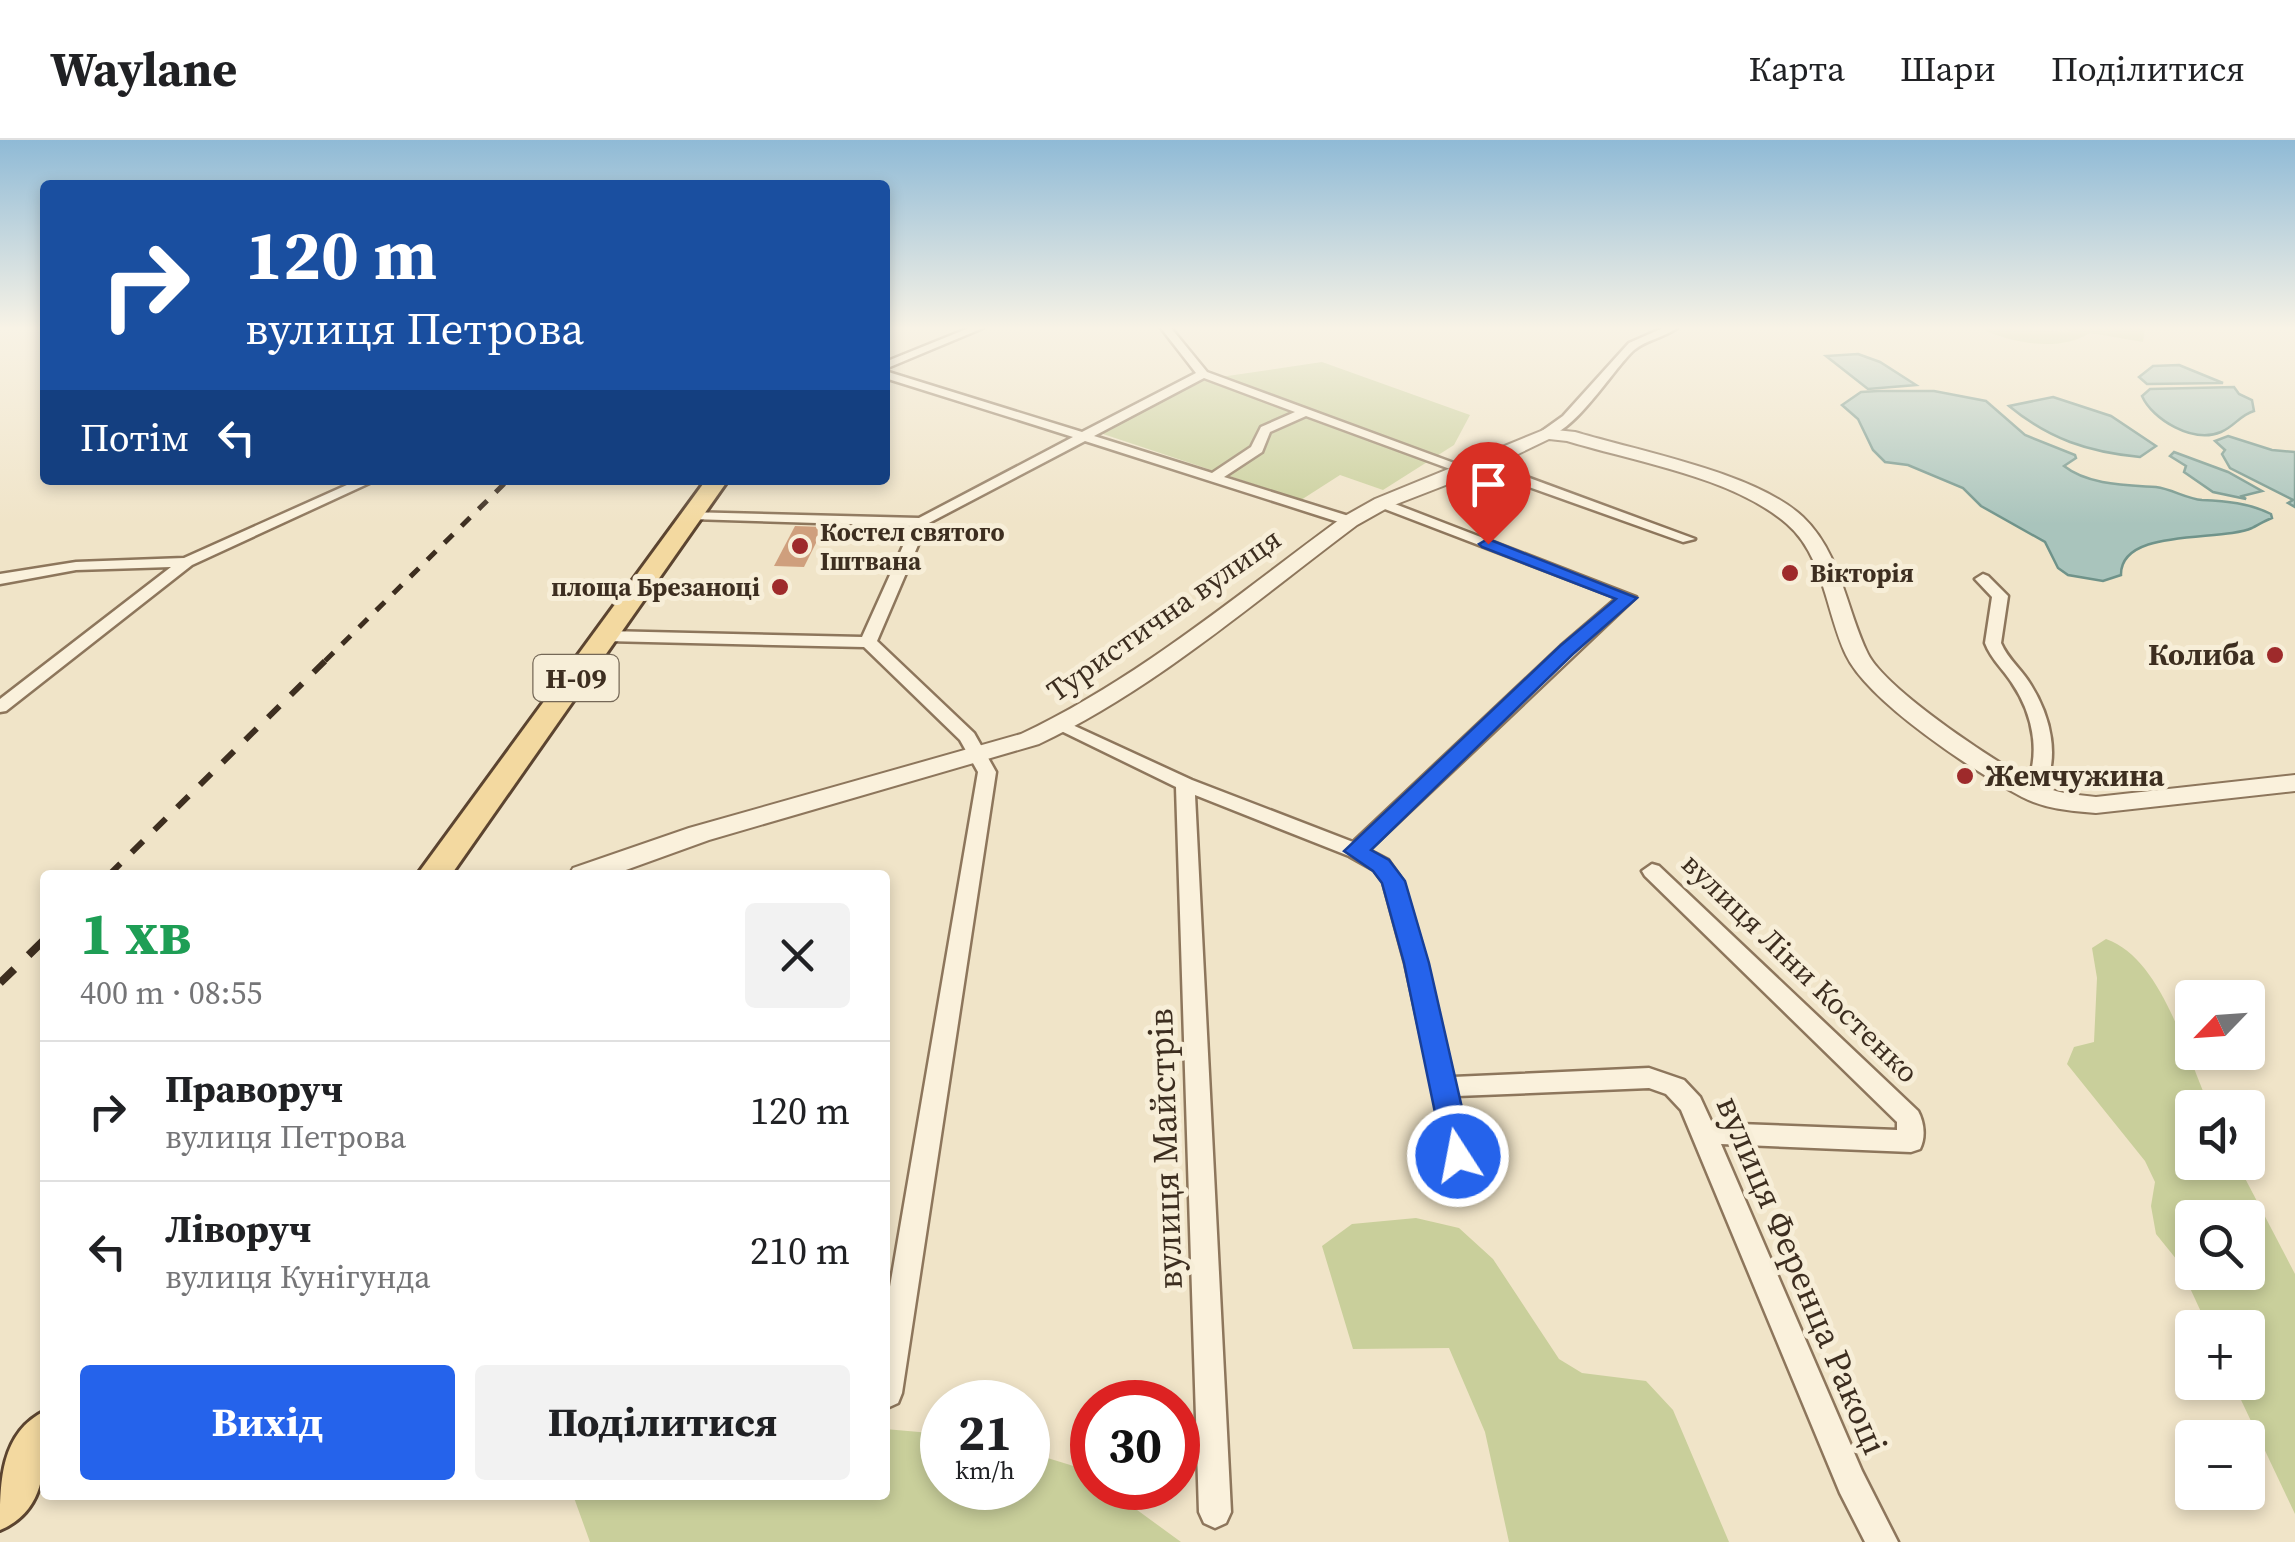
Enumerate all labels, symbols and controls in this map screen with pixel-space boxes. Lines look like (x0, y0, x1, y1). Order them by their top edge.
text: Waylane (50, 36, 237, 102)
text: Карта (1748, 45, 1845, 93)
text: Шари (1900, 45, 1996, 93)
text: Поділитися (2051, 45, 2245, 93)
text: 120 m (245, 206, 437, 302)
icon: right (80, 220, 210, 350)
text: вулиця Петрова (245, 297, 584, 359)
icon: left (209, 410, 264, 465)
text: Потім (80, 412, 189, 464)
pin (1446, 442, 1531, 545)
icon: arrive (1461, 457, 1516, 512)
place label: Костел святого Іштвана (820, 515, 1005, 578)
street label: Туристична вулиця (1038, 518, 1289, 711)
marker: Костел святого Іштвана (789, 535, 811, 557)
place label: Вікторія (1810, 556, 1914, 590)
marker: Вікторія (1779, 562, 1801, 584)
place label: площа Брезаноці (551, 570, 760, 604)
marker: площа Брезаноці (769, 576, 791, 598)
place label: Колиба (2148, 634, 2256, 675)
marker: Колиба (2264, 644, 2286, 666)
road number: Н-09 (534, 655, 618, 701)
place label: Жемчужина (1985, 755, 2166, 796)
marker: Жемчужина (1954, 765, 1976, 787)
street label: вулиця Ліни Костенко (1673, 843, 1928, 1092)
text: 1 хв (80, 892, 191, 974)
button: close (745, 903, 850, 1008)
text: 400 m · 08:55 (80, 971, 262, 1015)
north arrow (2175, 980, 2265, 1070)
map controls (2175, 980, 2265, 1510)
street label: вулиця Майстрів (1136, 1008, 1194, 1290)
text: Праворуч (165, 1063, 343, 1115)
icon: right (80, 1084, 135, 1139)
text: 120 m (750, 1085, 850, 1137)
street label: вулиця Ференца Ракоці (1705, 1089, 1899, 1461)
button: sound (2175, 1090, 2265, 1180)
position arrow (1406, 1104, 1510, 1208)
text: вулиця Петрова (165, 1115, 406, 1159)
button: search (2175, 1200, 2265, 1290)
text: Ліворуч (165, 1203, 312, 1255)
icon: left (80, 1224, 135, 1279)
text: 210 m (750, 1225, 850, 1277)
text: вулиця Кунігунда (165, 1255, 431, 1299)
button: + (2175, 1310, 2265, 1400)
button: Вихід (80, 1365, 455, 1480)
button: Поділитися (475, 1365, 850, 1480)
speed limit sign: 30 (1070, 1380, 1200, 1510)
text: 21 (958, 1398, 1012, 1467)
button: − (2175, 1420, 2265, 1510)
text: km/h (955, 1453, 1015, 1487)

